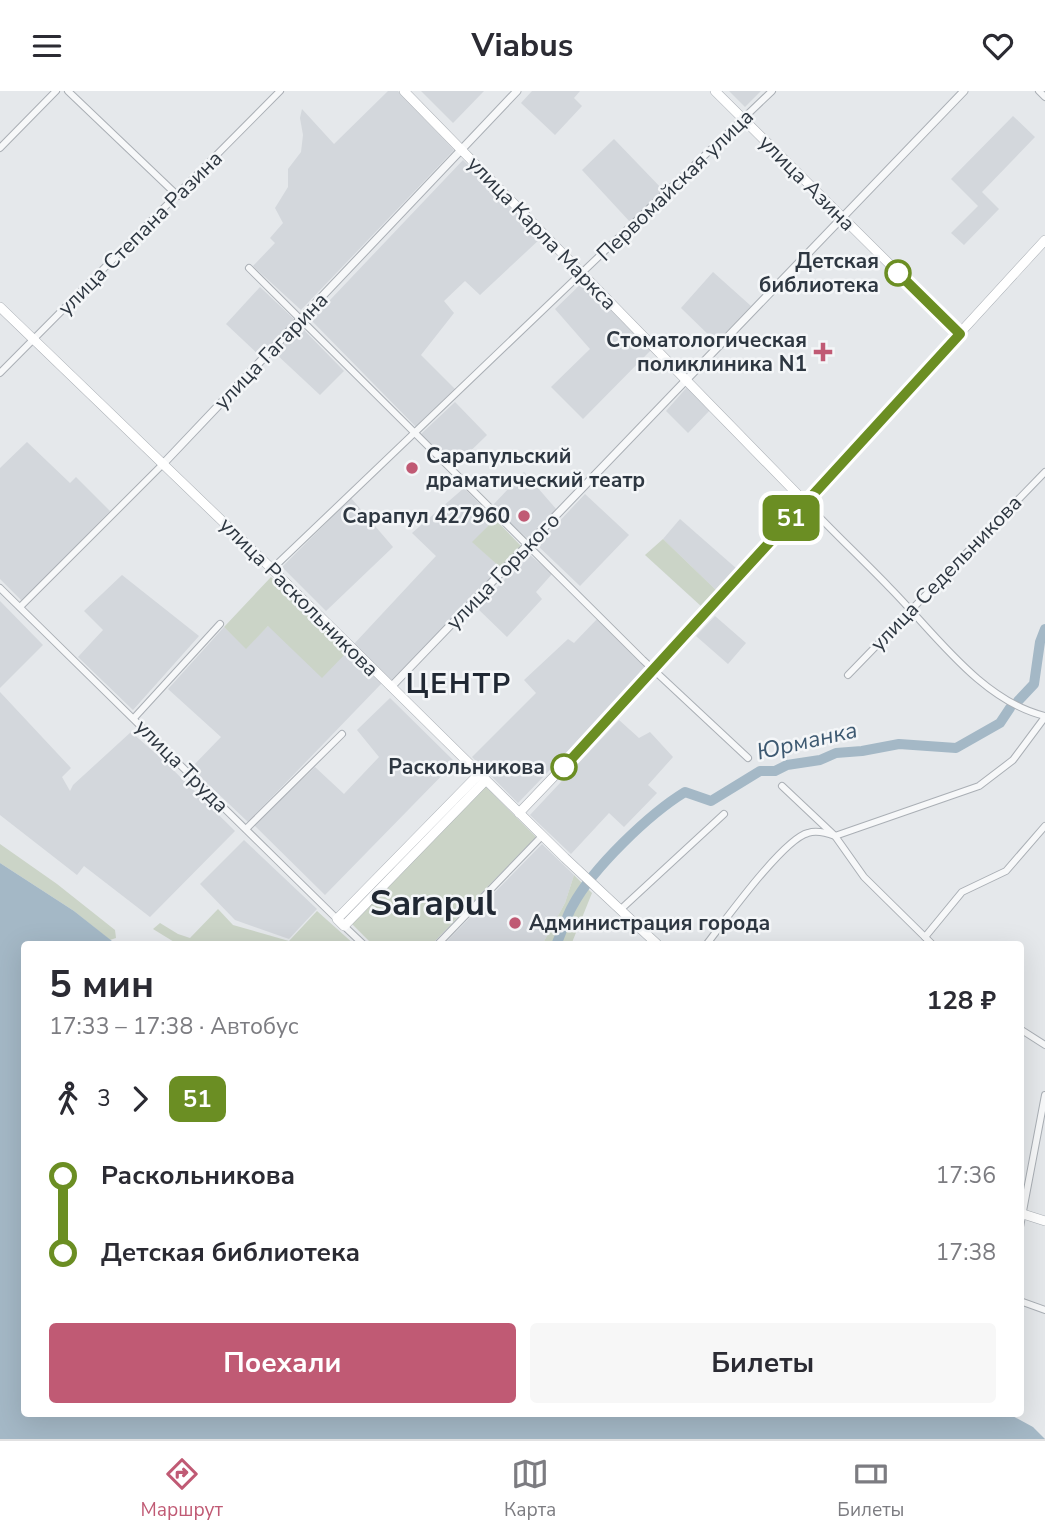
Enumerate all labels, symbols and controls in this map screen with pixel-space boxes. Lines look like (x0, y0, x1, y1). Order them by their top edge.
text: Viabus (472, 24, 573, 67)
icon: menu (28, 27, 66, 65)
icon: heart (979, 27, 1017, 65)
street label: Первомайская улица (590, 103, 760, 267)
street label: улица Азина (753, 129, 861, 237)
street label: улица Степана Разина (52, 145, 228, 321)
street label: улица Карла Маркса (461, 150, 623, 316)
place label: Детская библиотека (759, 247, 879, 299)
marker: Детская библиотека (885, 260, 911, 286)
street label: улица Гагарина (208, 286, 334, 416)
place label: Стоматологическая поликлиника N1 (606, 326, 807, 378)
marker: Стоматологическая поликлиника N1 (813, 342, 833, 362)
place label: Сарапульский драматический театр (426, 442, 645, 494)
marker: Сарапульский драматический театр (404, 460, 420, 476)
street label: улица Седельникова (864, 489, 1028, 657)
line badge: 51 (760, 495, 822, 541)
place label: Сарапул 427960 (342, 502, 510, 530)
text: 51 (777, 502, 805, 534)
street label: улица Горького (440, 506, 566, 636)
marker: Сарапул 427960 (516, 508, 532, 524)
street label: улица Раскольникова (213, 511, 385, 683)
district label: ЦЕНТР (406, 665, 512, 703)
street label: улица Труда (129, 713, 235, 819)
water label: Юрманка (754, 714, 860, 768)
place label: Раскольникова (388, 753, 545, 781)
marker: Раскольникова (551, 754, 577, 780)
district label: Sarapul (370, 880, 496, 927)
place label: Администрация города (529, 909, 770, 937)
marker: Администрация города (507, 915, 523, 931)
text: 5 мин (49, 959, 154, 1010)
text: 128 ₽ (927, 983, 996, 1018)
text: 17:33 – 17:38 · Автобус (49, 1011, 299, 1042)
icon: walk (49, 1080, 87, 1118)
icon: forward (121, 1080, 159, 1118)
text: 3 (97, 1083, 111, 1114)
text: 51 (183, 1083, 212, 1115)
text: Раскольникова (101, 1158, 295, 1193)
text: 17:36 (936, 1160, 996, 1191)
text: Детская библиотека (101, 1235, 360, 1270)
text: 17:38 (936, 1237, 996, 1268)
button: Поехали (49, 1323, 516, 1403)
button: Билеты (530, 1323, 996, 1403)
tab: Маршрут (140, 1455, 223, 1523)
tab: Карта (504, 1455, 556, 1523)
tab: Билеты (837, 1455, 905, 1523)

